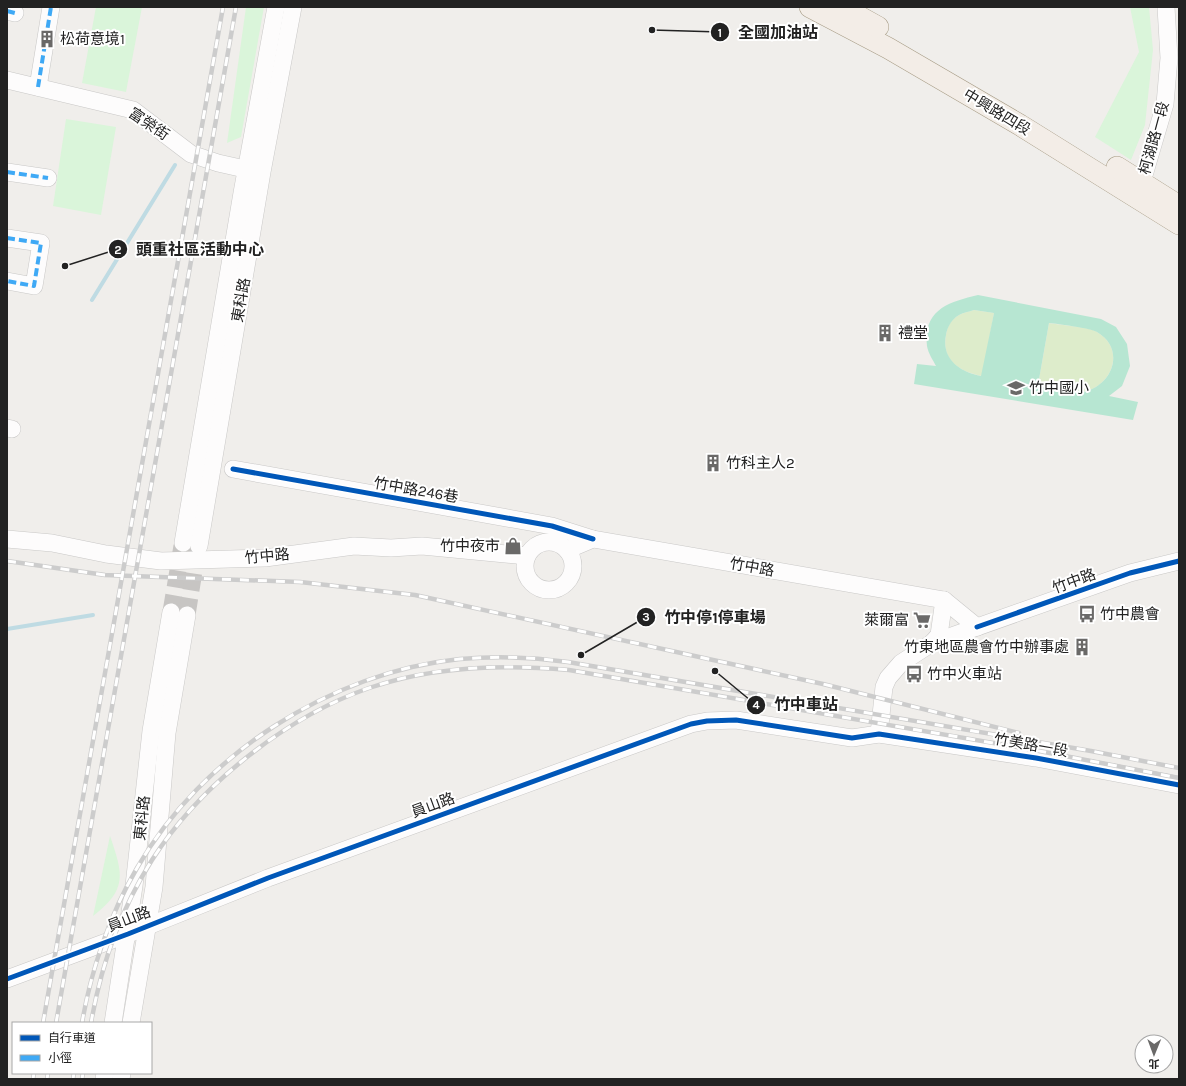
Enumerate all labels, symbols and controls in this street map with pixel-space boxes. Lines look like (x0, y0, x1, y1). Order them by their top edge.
callout: 全國加油站 (710, 18, 826, 46)
text: 全國加油站 (738, 23, 818, 42)
text: 1 (718, 26, 722, 40)
building icon: 松荷意境1 (37, 29, 57, 49)
place label: 松荷意境1 (60, 30, 125, 48)
street label: 中興路四段 (960, 85, 1034, 139)
street label: 柯湖路一段 (1136, 99, 1172, 177)
street label: 富榮街 (125, 104, 173, 144)
callout: 頭重社區活動中心 (108, 235, 272, 263)
text: 頭重社區活動中心 (136, 240, 264, 259)
text: 2 (114, 243, 122, 257)
street label: 東科路 (228, 276, 254, 324)
building icon: 禮堂 (875, 323, 895, 343)
place label: 禮堂 (898, 324, 928, 342)
school or university icon: 竹中國小 (1006, 378, 1026, 398)
place label: 竹中國小 (1029, 379, 1089, 397)
building icon: 竹科主人2 (703, 453, 723, 473)
place label: 竹科主人2 (726, 454, 795, 472)
street label: 竹中路246巷 (372, 474, 460, 506)
shop icon: 竹中夜市 (503, 536, 523, 556)
place label: 竹中夜市 (440, 537, 500, 555)
street label: 竹中路 (244, 545, 290, 567)
street label: 竹中路 (728, 554, 776, 580)
street label: 竹中路 (1050, 565, 1098, 597)
callout: 竹中停1停車場 (636, 603, 774, 631)
bus stop icon: 竹中農會 (1077, 604, 1097, 624)
place label: 竹中農會 (1100, 605, 1160, 623)
text: 竹中停1停車場 (664, 608, 766, 627)
text: 3 (642, 610, 650, 624)
supermarket icon: 萊爾富 (912, 610, 932, 630)
place label: 萊爾富 (864, 611, 909, 629)
building icon: 竹東地區農會竹中辦事處 (1072, 637, 1092, 657)
place label: 竹東地區農會竹中辦事處 (904, 638, 1069, 656)
bus stop icon: 竹中火車站 (904, 664, 924, 684)
place label: 竹中火車站 (927, 665, 1002, 683)
callout: 竹中車站 (746, 691, 846, 719)
text: 竹中車站 (774, 695, 838, 714)
text: 4 (752, 698, 760, 712)
street label: 竹美路一段 (992, 730, 1070, 760)
street label: 員山路 (409, 789, 457, 821)
street label: 東科路 (131, 795, 153, 841)
street label: 員山路 (105, 903, 153, 935)
legend (12, 1022, 152, 1074)
text: 自行車道 (48, 1031, 96, 1045)
north arrow (1134, 1034, 1174, 1074)
text: 小徑 (48, 1051, 72, 1065)
text: 北 (1148, 1057, 1159, 1070)

